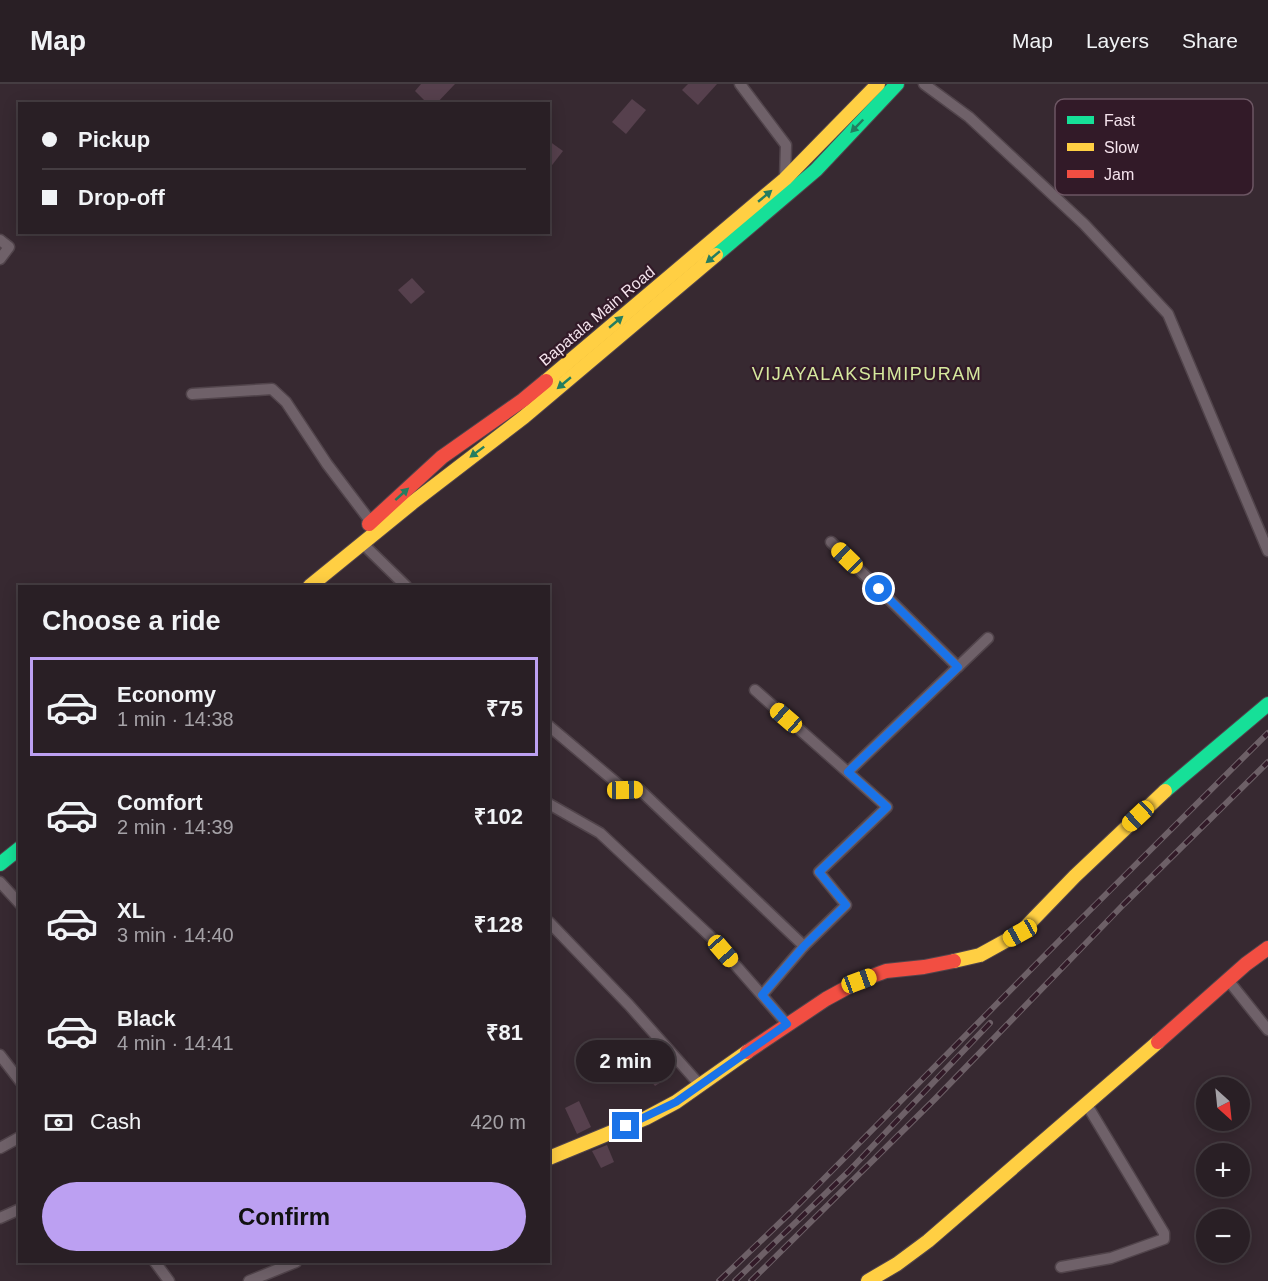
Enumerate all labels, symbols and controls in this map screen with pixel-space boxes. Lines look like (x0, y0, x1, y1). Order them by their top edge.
text: Map (30, 25, 86, 56)
text: Map (1012, 29, 1053, 52)
text: Layers (1086, 29, 1149, 52)
text: Share (1182, 29, 1238, 52)
legend (1055, 99, 1253, 195)
text: Fast (1104, 112, 1136, 129)
one-way arrow (850, 119, 864, 134)
text: Pickup (78, 127, 150, 152)
text: Slow (1104, 139, 1139, 156)
text: Jam (1104, 166, 1134, 183)
text: Drop-off (78, 185, 165, 210)
one-way arrow (757, 190, 772, 203)
one-way arrow (706, 250, 721, 263)
street label: Bapatala Main Road (536, 263, 658, 369)
one-way arrow (608, 315, 624, 328)
district label: VIJAYALAKSHMIPURAM (752, 364, 982, 384)
one-way arrow (556, 377, 572, 390)
one-way arrow (469, 445, 485, 458)
one-way arrow (395, 487, 410, 501)
car (828, 539, 866, 577)
route start (865, 575, 892, 602)
text: Choose a ride (42, 606, 221, 636)
icon: car (45, 680, 99, 734)
text: Economy (117, 682, 216, 707)
text: ₹75 (486, 696, 523, 721)
car (767, 699, 805, 737)
text: 1 min · 14:38 (117, 708, 234, 730)
car (607, 781, 643, 799)
icon: car (45, 788, 99, 842)
text: Comfort (117, 790, 203, 815)
car (1119, 797, 1157, 835)
text: ₹102 (474, 804, 523, 829)
text: 2 min · 14:39 (117, 816, 234, 838)
icon: car (45, 896, 99, 950)
text: XL (117, 898, 145, 923)
text: ₹128 (474, 912, 523, 937)
car (1000, 916, 1040, 950)
text: 3 min · 14:40 (117, 924, 234, 946)
car (704, 932, 742, 970)
car (839, 966, 879, 996)
icon: car (45, 1004, 99, 1058)
text: Black (117, 1006, 176, 1031)
text: ₹81 (486, 1020, 523, 1045)
text: 4 min · 14:41 (117, 1032, 234, 1054)
callout: 2 min (576, 1039, 676, 1081)
text: 2 min (599, 1050, 652, 1072)
north arrow (1196, 1077, 1250, 1131)
map controls (1196, 1077, 1250, 1263)
icon: cash (42, 1106, 75, 1139)
text: Cash (90, 1109, 141, 1134)
text: 420 m (470, 1111, 526, 1133)
route end (612, 1112, 639, 1139)
button: + (1196, 1143, 1250, 1197)
button: Confirm (42, 1182, 526, 1251)
button: − (1196, 1209, 1250, 1263)

